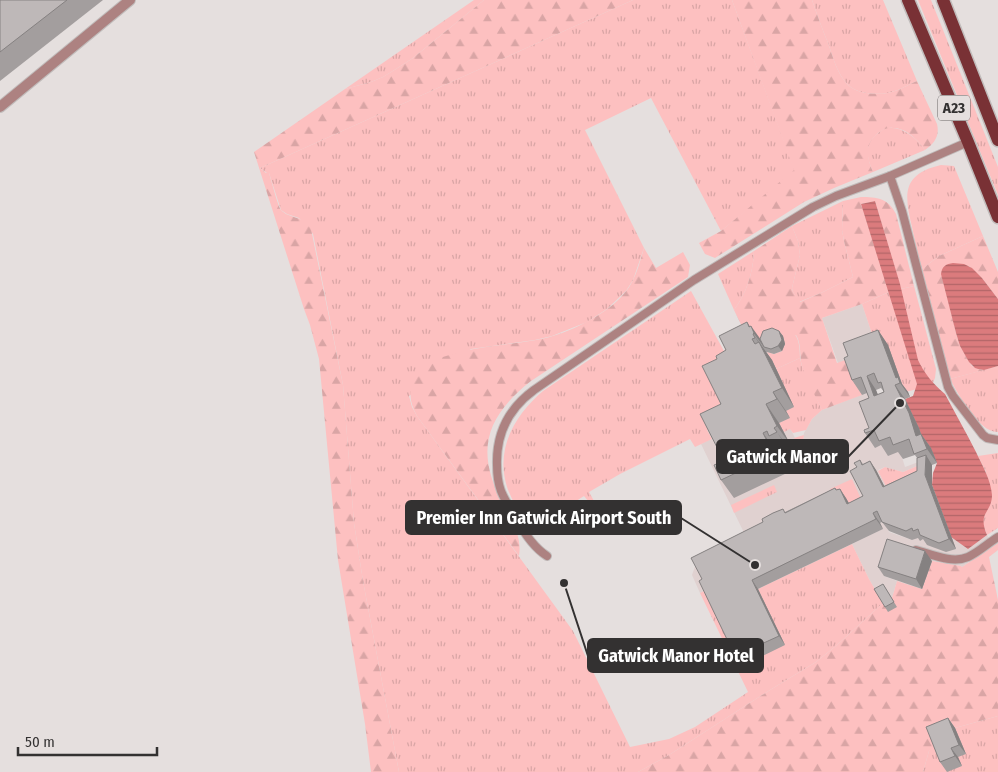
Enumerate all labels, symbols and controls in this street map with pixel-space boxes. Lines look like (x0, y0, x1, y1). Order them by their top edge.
road number: A23 (938, 96, 970, 120)
callout: Gatwick Manor (717, 440, 848, 473)
text: Gatwick Manor (726, 446, 838, 468)
callout: Premier Inn Gatwick Airport South (406, 501, 681, 534)
text: Premier Inn Gatwick Airport South (417, 507, 671, 529)
callout: Gatwick Manor Hotel (588, 639, 763, 672)
text: Gatwick Manor Hotel (598, 645, 754, 667)
scale bar (18, 724, 156, 756)
text: 50 m (25, 733, 55, 751)

